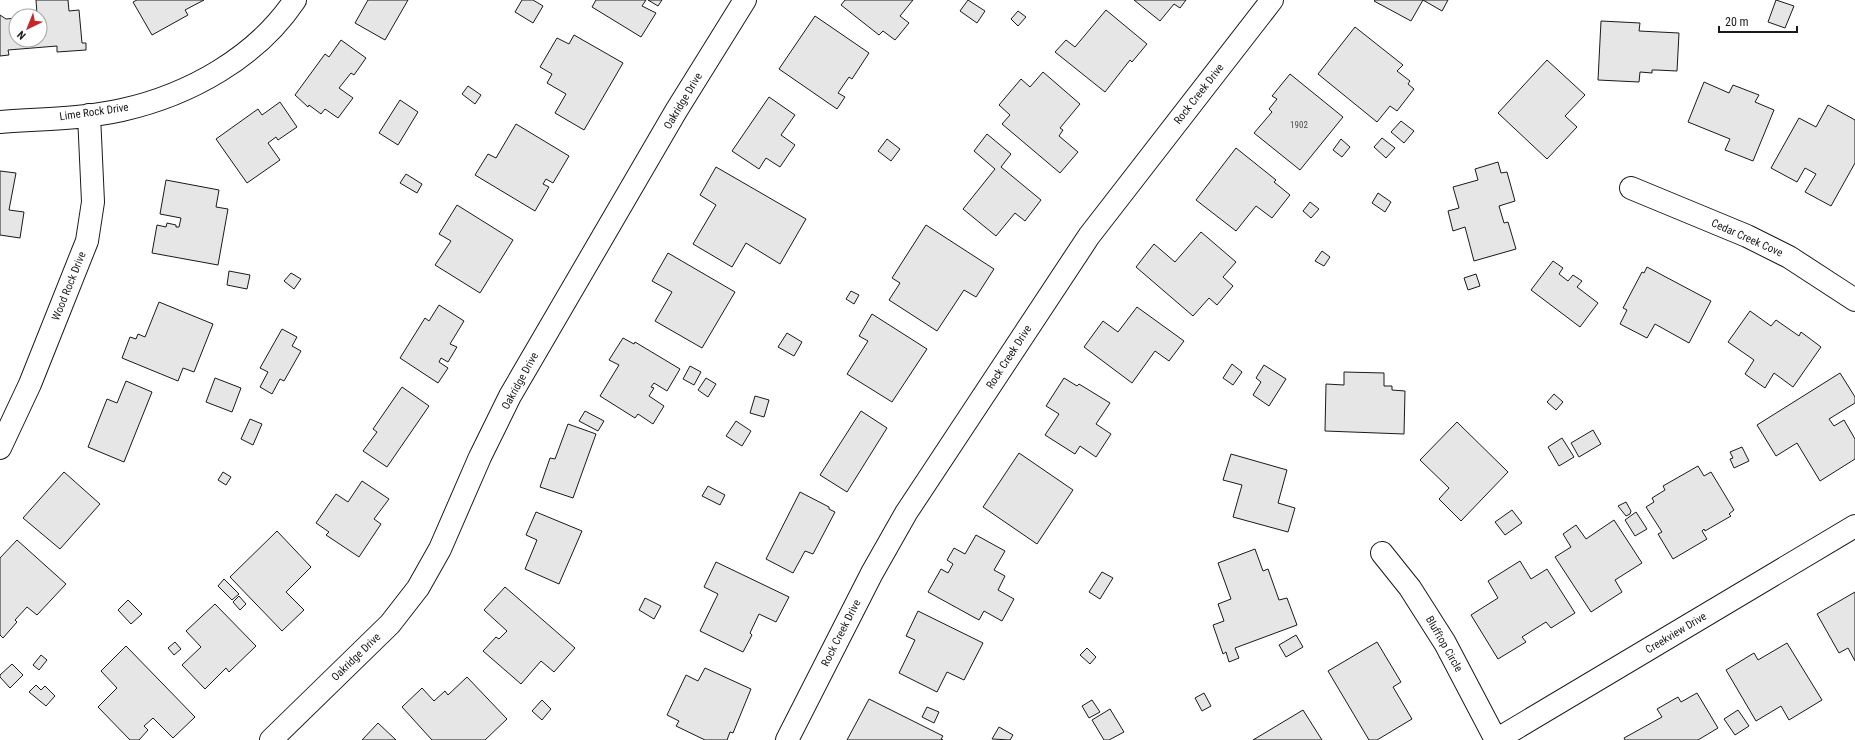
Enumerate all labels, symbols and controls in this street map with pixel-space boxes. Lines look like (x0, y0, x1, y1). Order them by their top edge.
north arrow (8, 8, 48, 48)
scale bar (1719, 8, 1797, 34)
text: 20 m (1725, 15, 1749, 29)
text: N (14, 28, 28, 42)
street label: Rock Creek Drive (1171, 61, 1227, 127)
street label: Oakridge Drive (661, 71, 705, 131)
street label: Lime Rock Drive (59, 101, 129, 123)
house number: 1902 (1290, 120, 1308, 130)
street label: Cedar Creek Cove (1709, 216, 1785, 260)
street label: Wood Rock Drive (49, 250, 89, 322)
street label: Rock Creek Drive (984, 323, 1034, 391)
street label: Oakridge Drive (499, 350, 541, 412)
street label: Rock Creek Drive (819, 597, 863, 669)
street label: Creekview Drive (1643, 610, 1709, 656)
street label: Blufftop Circle (1423, 614, 1465, 674)
street label: Oakridge Drive (329, 630, 383, 684)

